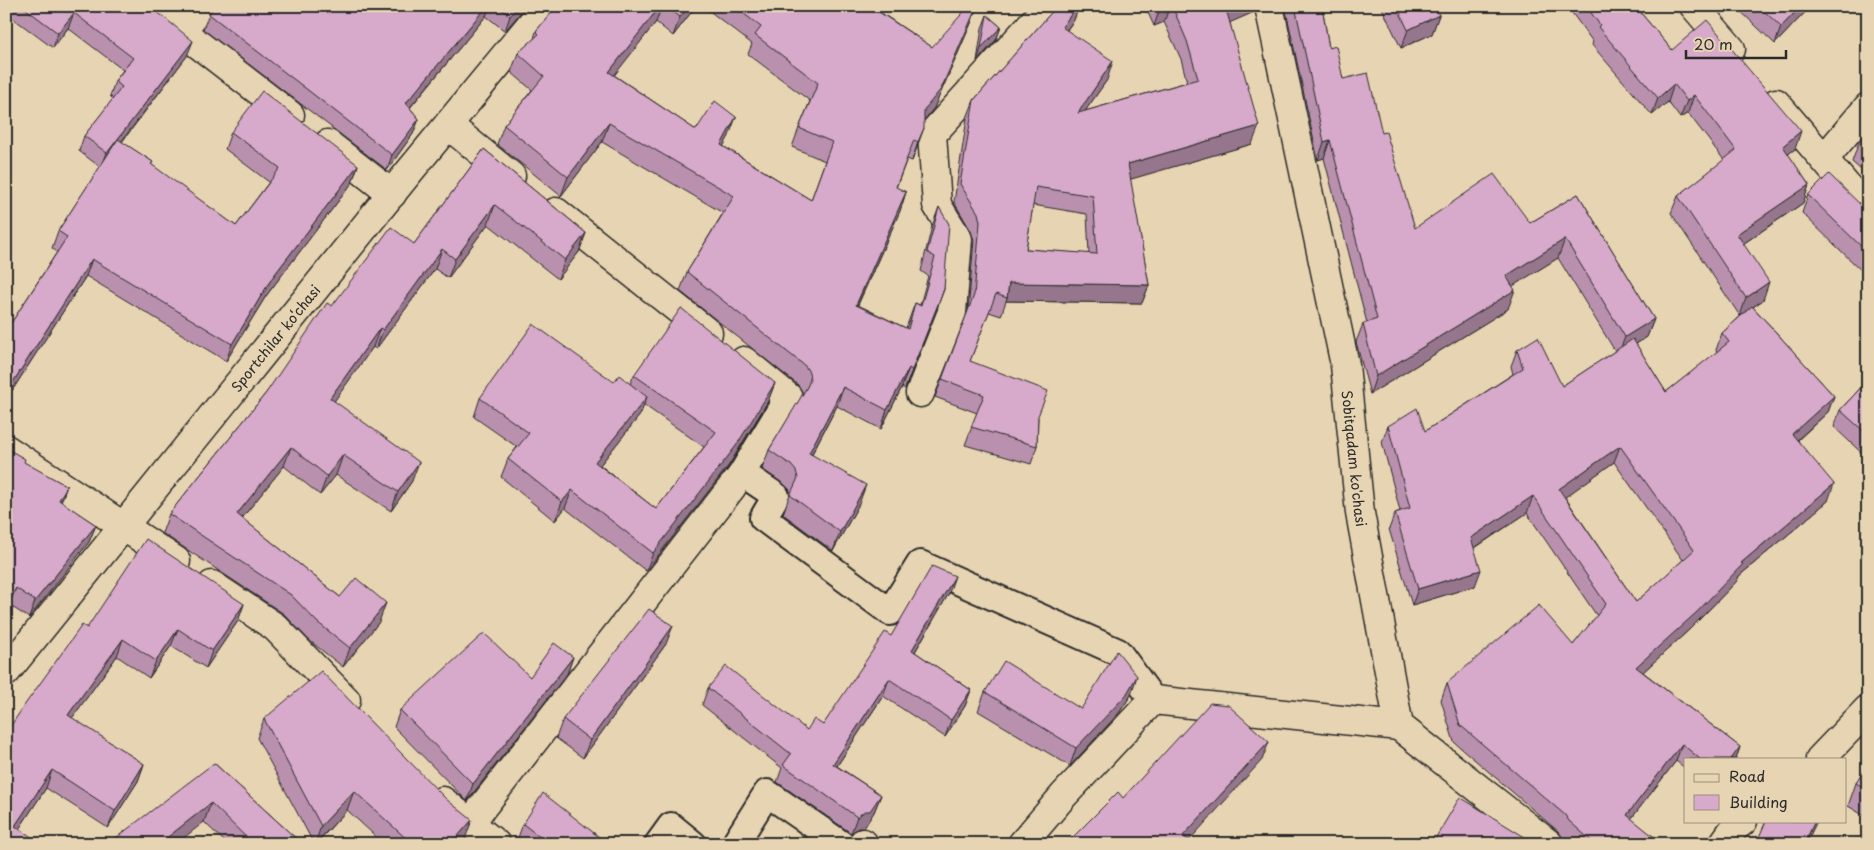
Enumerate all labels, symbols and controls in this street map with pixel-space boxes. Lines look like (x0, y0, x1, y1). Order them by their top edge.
scale bar (1686, 28, 1786, 60)
text: 20 m (1694, 32, 1733, 55)
street label: Sportchilar ko‘chasi (226, 280, 325, 396)
street label: Sobitqadam ko'chasi (1337, 389, 1373, 528)
legend (1684, 758, 1846, 822)
text: Road (1729, 764, 1765, 787)
text: Building (1729, 790, 1788, 813)

